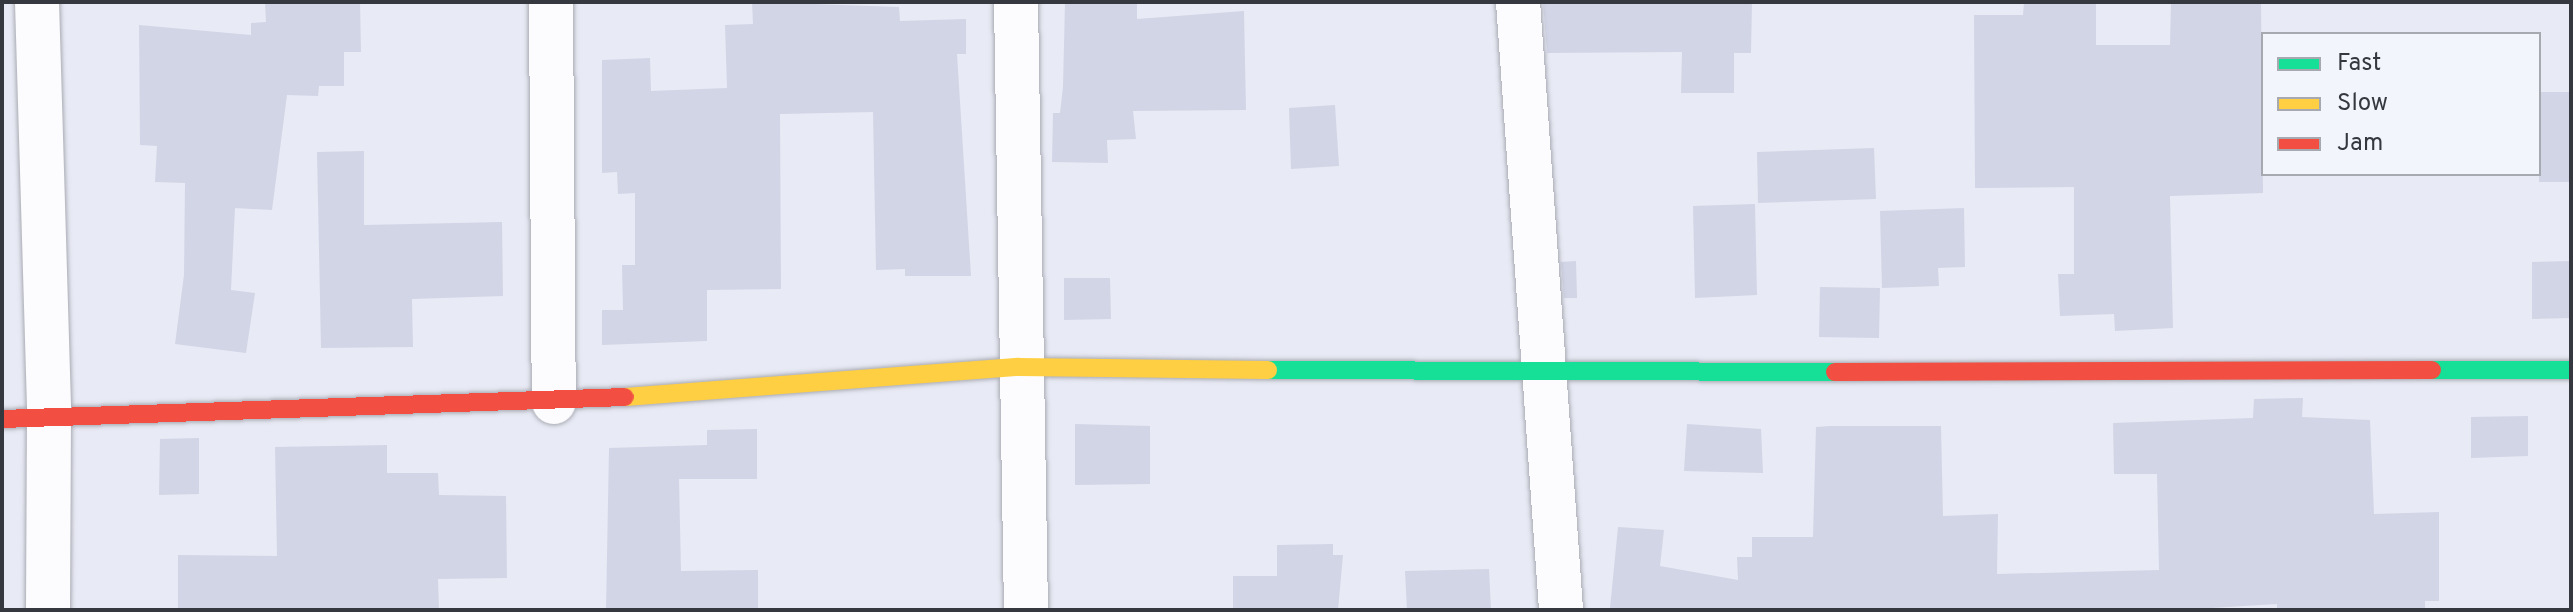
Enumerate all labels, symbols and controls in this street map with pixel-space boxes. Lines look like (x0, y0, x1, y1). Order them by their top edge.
legend (2261, 32, 2541, 176)
text: Fast (2337, 49, 2381, 79)
text: Slow (2337, 89, 2388, 119)
text: Jam (2337, 129, 2383, 159)

